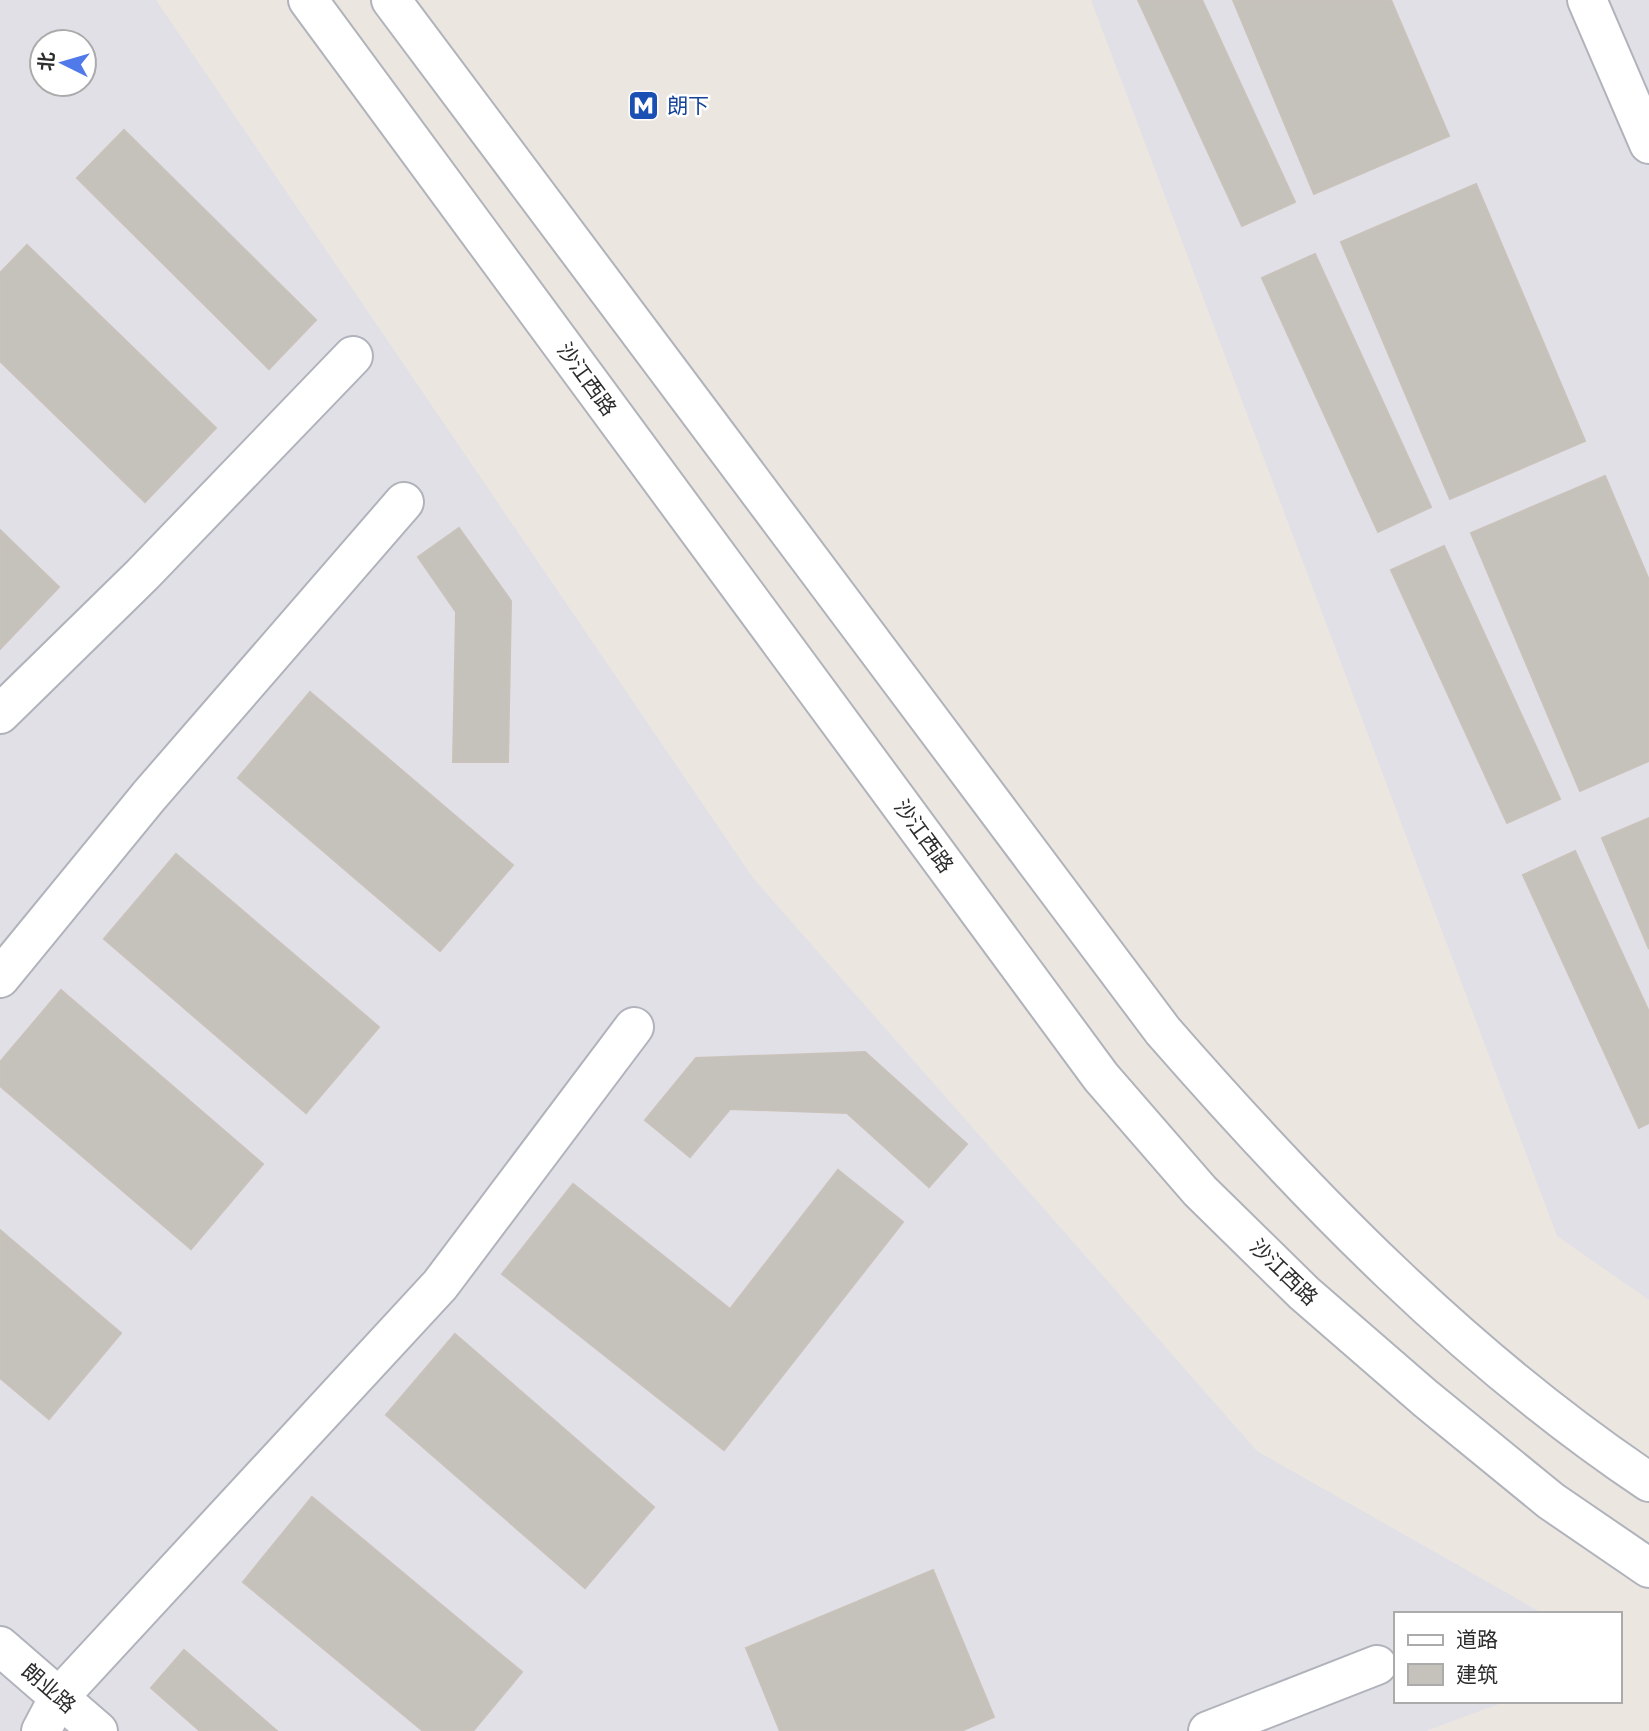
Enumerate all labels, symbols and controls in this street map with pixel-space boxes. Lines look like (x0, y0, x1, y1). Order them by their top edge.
north arrow (28, 28, 98, 98)
text: 北 (34, 51, 59, 72)
metro station icon: 朗下 (627, 88, 661, 122)
place label: 朗下 (667, 93, 709, 118)
street label: 沙江西路 (552, 338, 622, 420)
street label: 沙江西路 (889, 795, 959, 877)
street label: 沙江西路 (1245, 1234, 1323, 1310)
legend (1394, 1612, 1621, 1703)
text: 道路 (1456, 1627, 1498, 1652)
street label: 朗业路 (17, 1658, 81, 1718)
text: 建筑 (1456, 1662, 1498, 1687)

